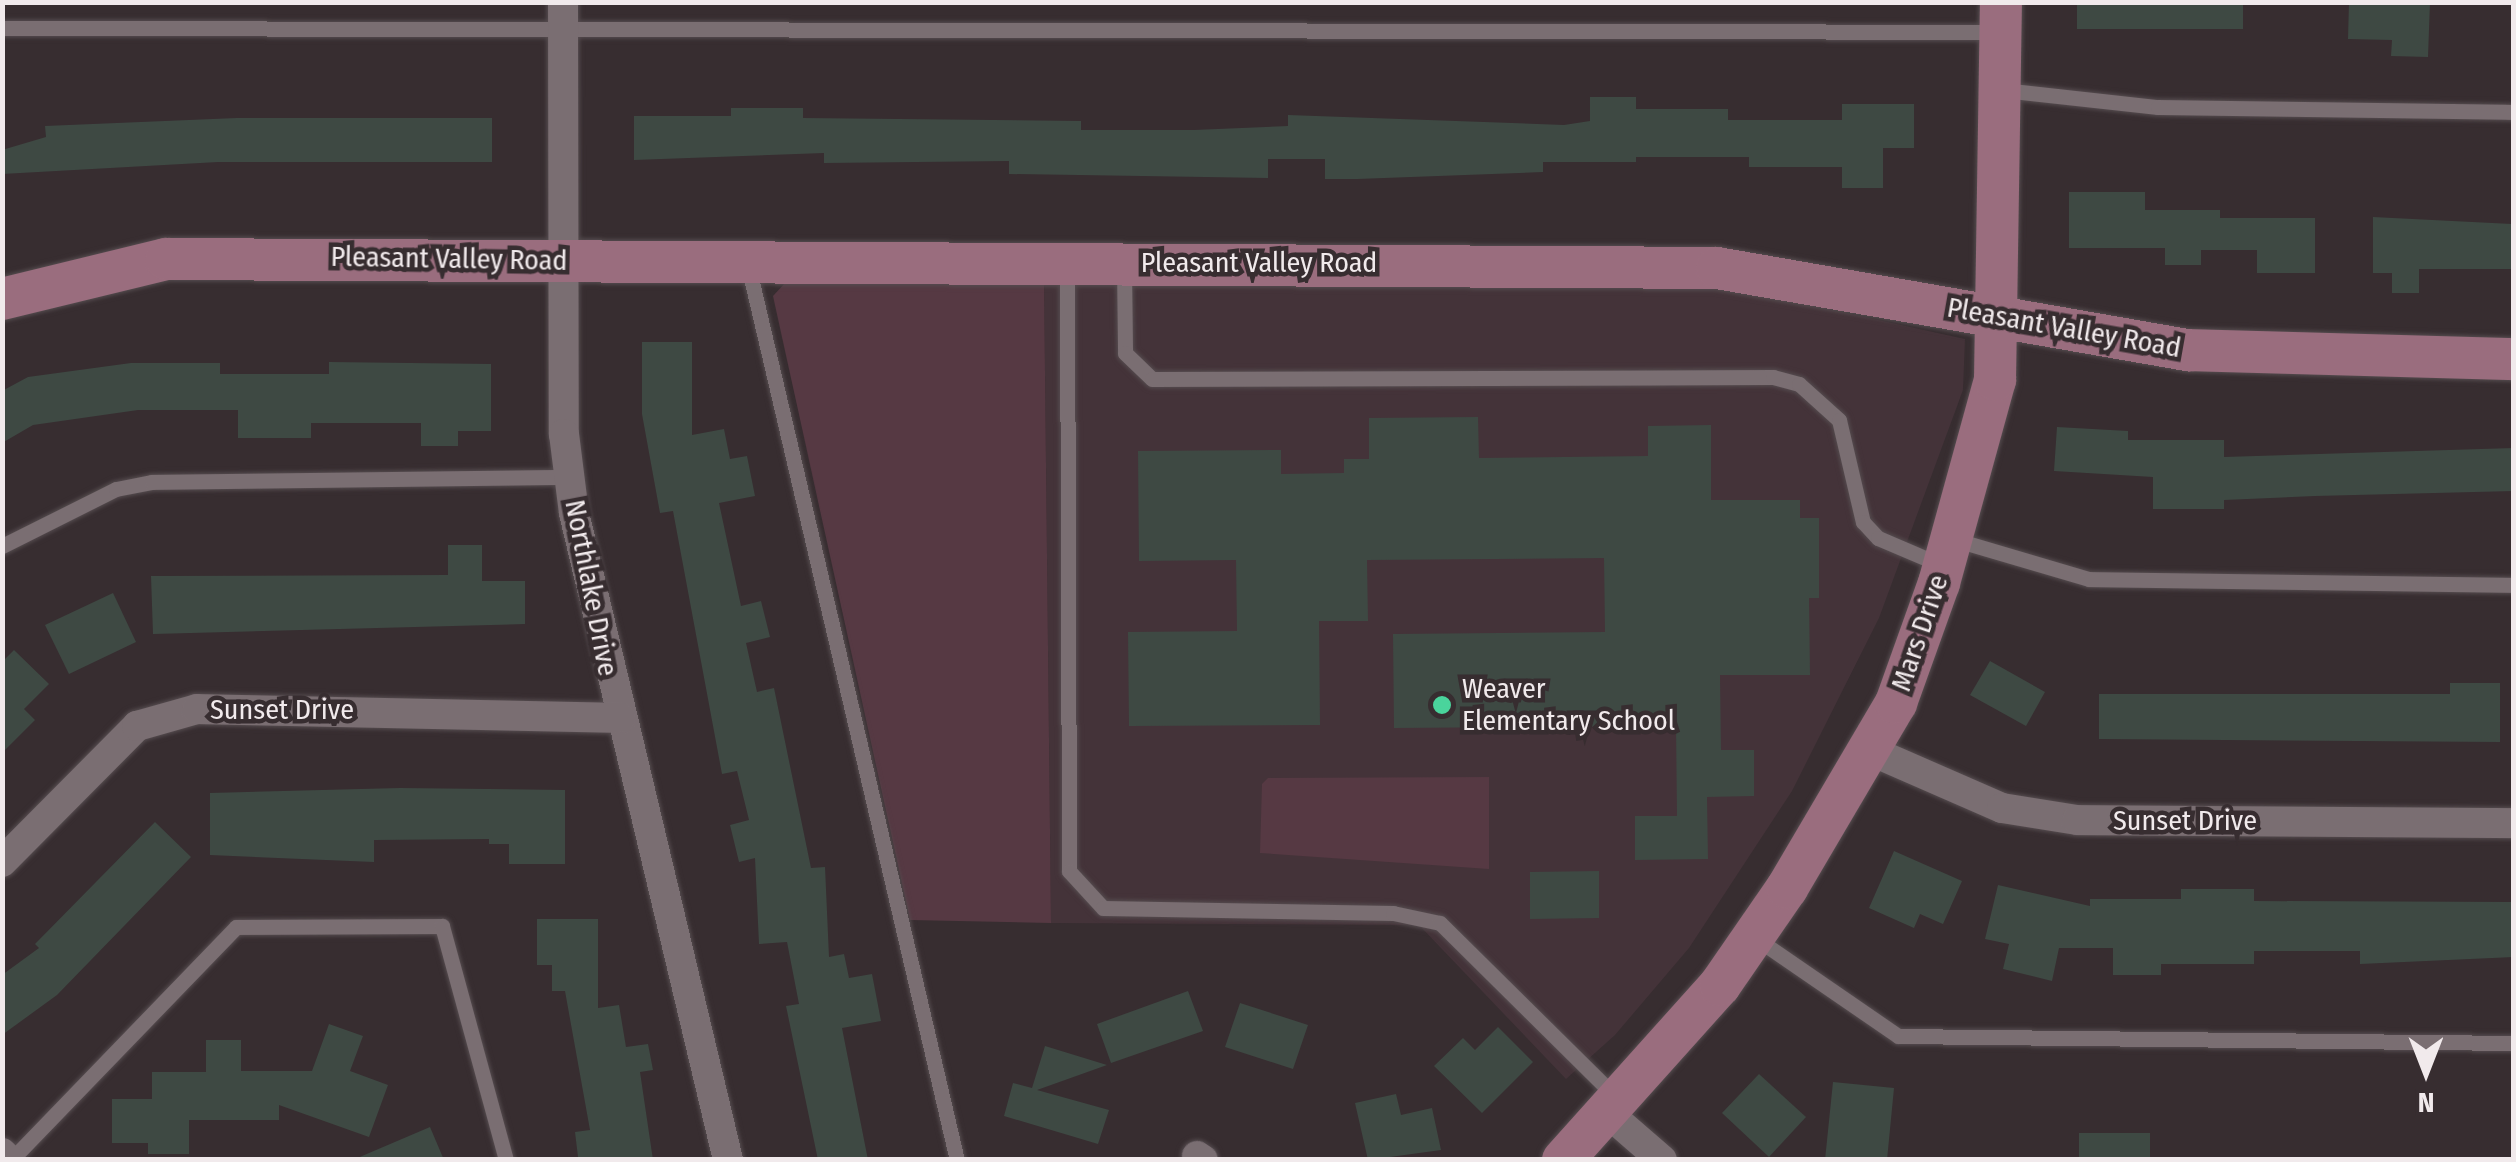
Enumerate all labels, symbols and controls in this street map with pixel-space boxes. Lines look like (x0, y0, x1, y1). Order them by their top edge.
street label: Pleasant Valley Road (330, 240, 568, 278)
street label: Pleasant Valley Road (1141, 246, 1377, 280)
street label: Pleasant Valley Road (1945, 291, 2183, 365)
street label: Northlake Drive (557, 497, 625, 679)
street label: Mars Drive (1884, 570, 1956, 696)
place label: Weaver Elementary School (1462, 672, 1675, 738)
street label: Sunset Drive (210, 693, 354, 727)
marker: Weaver Elementary School (1431, 694, 1453, 716)
street label: Sunset Drive (2113, 804, 2257, 838)
north arrow (2376, 1022, 2476, 1122)
text: N (2418, 1086, 2434, 1119)

